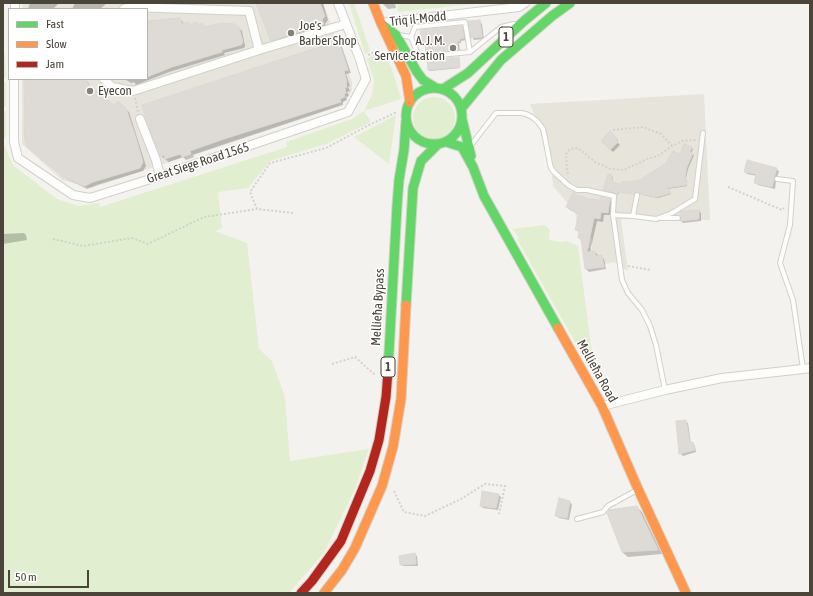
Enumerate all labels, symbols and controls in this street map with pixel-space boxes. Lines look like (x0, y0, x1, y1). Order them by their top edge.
legend (8, 8, 148, 80)
street label: Triq il-Modd (389, 8, 447, 30)
text: Fast (46, 17, 64, 31)
place label: Joe's Barber Shop (299, 18, 357, 49)
road number: 1 (499, 27, 513, 47)
marker: Joe's Barber Shop (286, 28, 296, 38)
place label: A. J. M. Service Station (375, 33, 445, 64)
text: Slow (46, 37, 67, 51)
marker: A. J. M. Service Station (448, 43, 458, 53)
text: Jam (46, 57, 64, 71)
place label: Eyecon (98, 83, 132, 99)
marker: Eyecon (85, 86, 95, 96)
street label: Great Siege Road 1565 (145, 139, 251, 187)
street label: Mellieħa Bypass (368, 268, 388, 346)
street label: Mellieħa Road (573, 337, 621, 405)
road number: 1 (381, 357, 395, 377)
scale bar (10, 562, 91, 588)
text: 50 m (15, 570, 37, 584)

